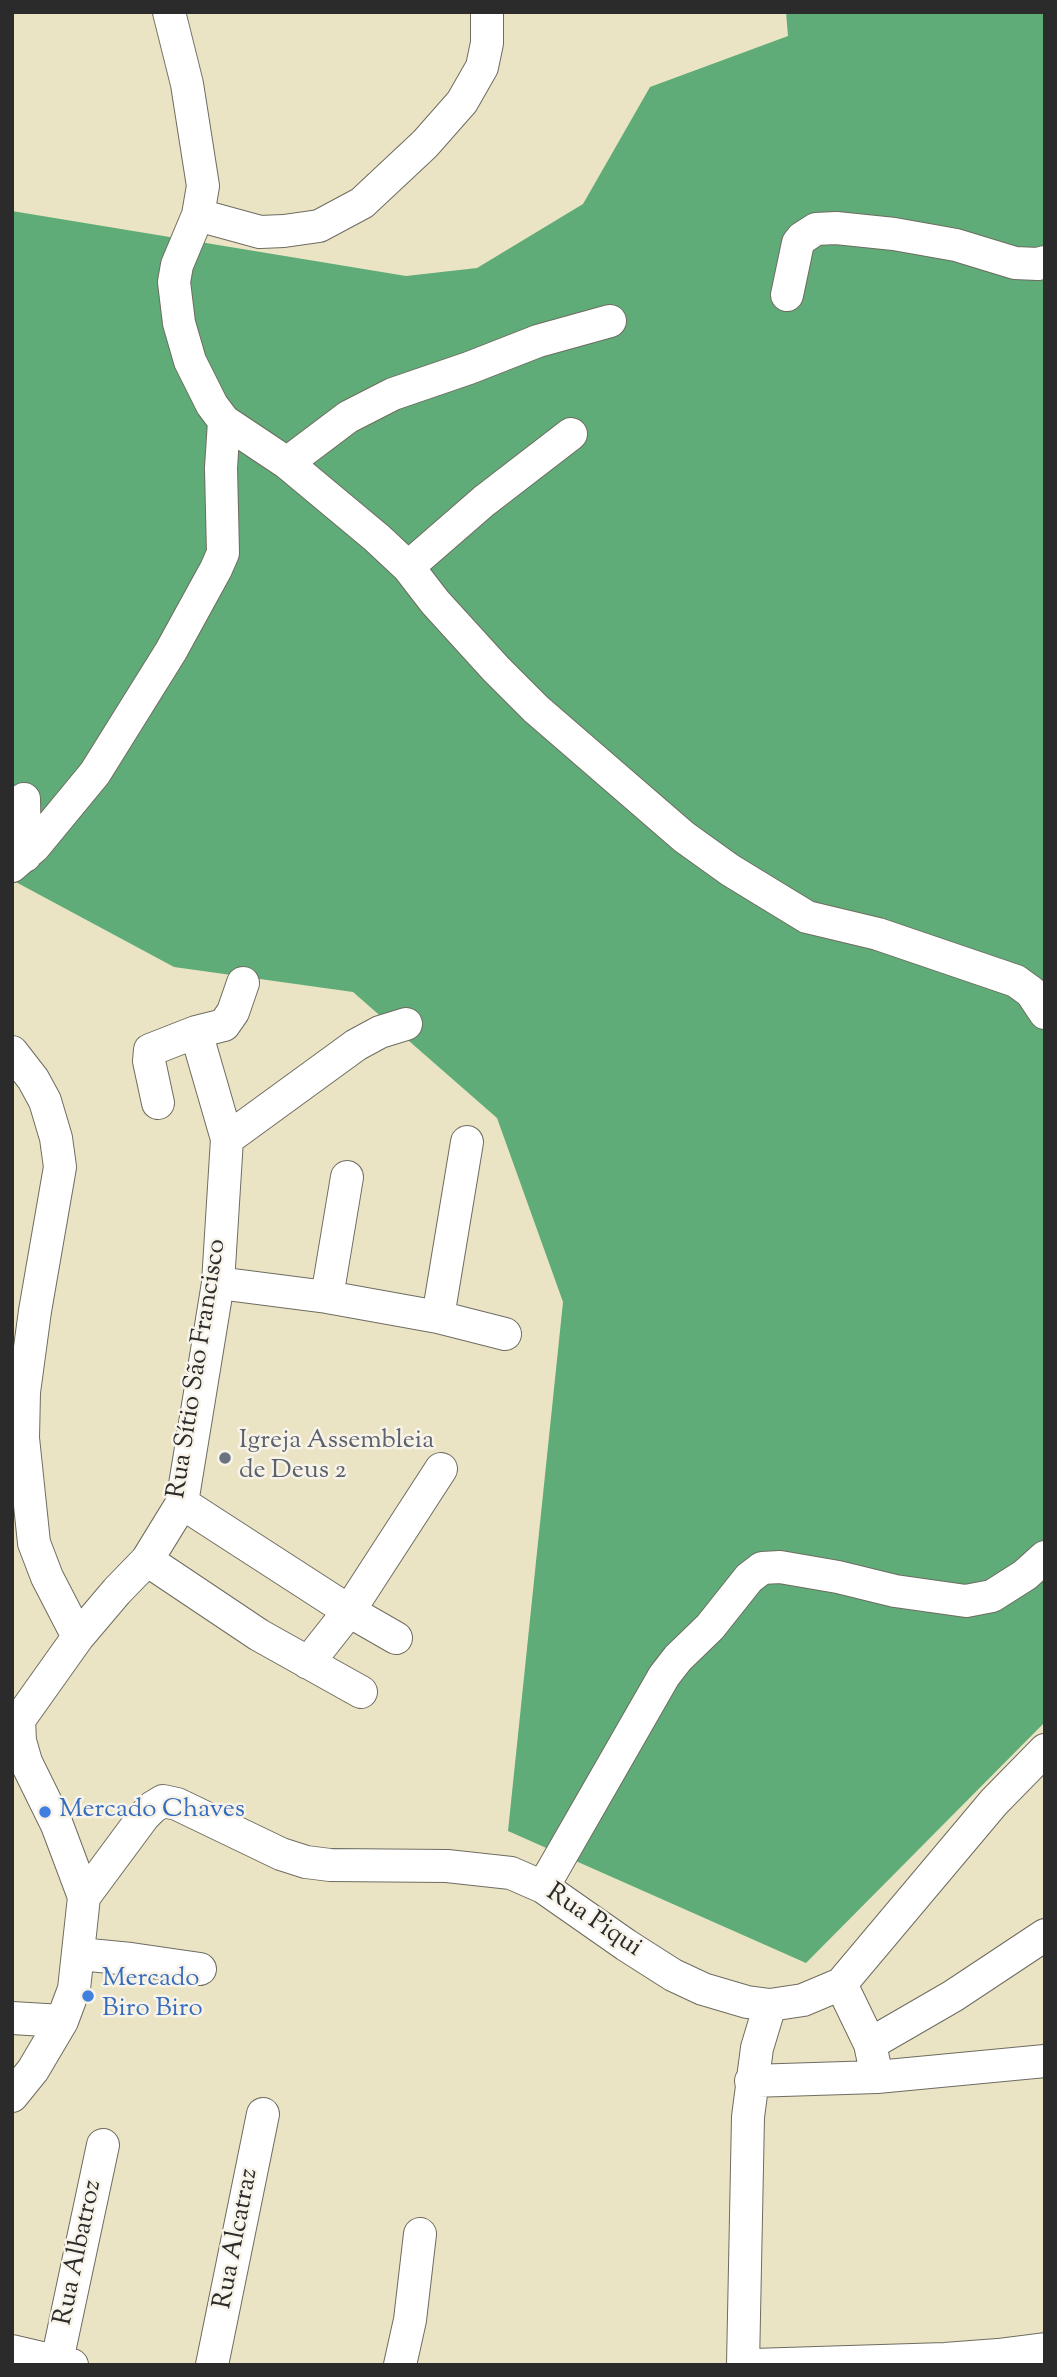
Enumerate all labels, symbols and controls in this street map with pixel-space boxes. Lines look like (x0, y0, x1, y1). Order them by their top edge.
street label: Rua Sítio São Francisco (163, 1237, 235, 1501)
place label: Igreja Assembleia de Deus 2 (239, 1427, 434, 1488)
marker: Igreja Assembleia de Deus 2 (217, 1450, 233, 1466)
place label: Mercado Chaves (59, 1796, 245, 1828)
marker: Mercado Chaves (37, 1804, 53, 1820)
street label: Rua Piqui (539, 1879, 647, 1965)
place label: Mercado Biro Biro (102, 1965, 203, 2026)
marker: Mercado Biro Biro (80, 1988, 96, 2004)
street label: Rua Alcatraz (209, 2166, 267, 2312)
street label: Rua Albatroz (49, 2178, 111, 2328)

